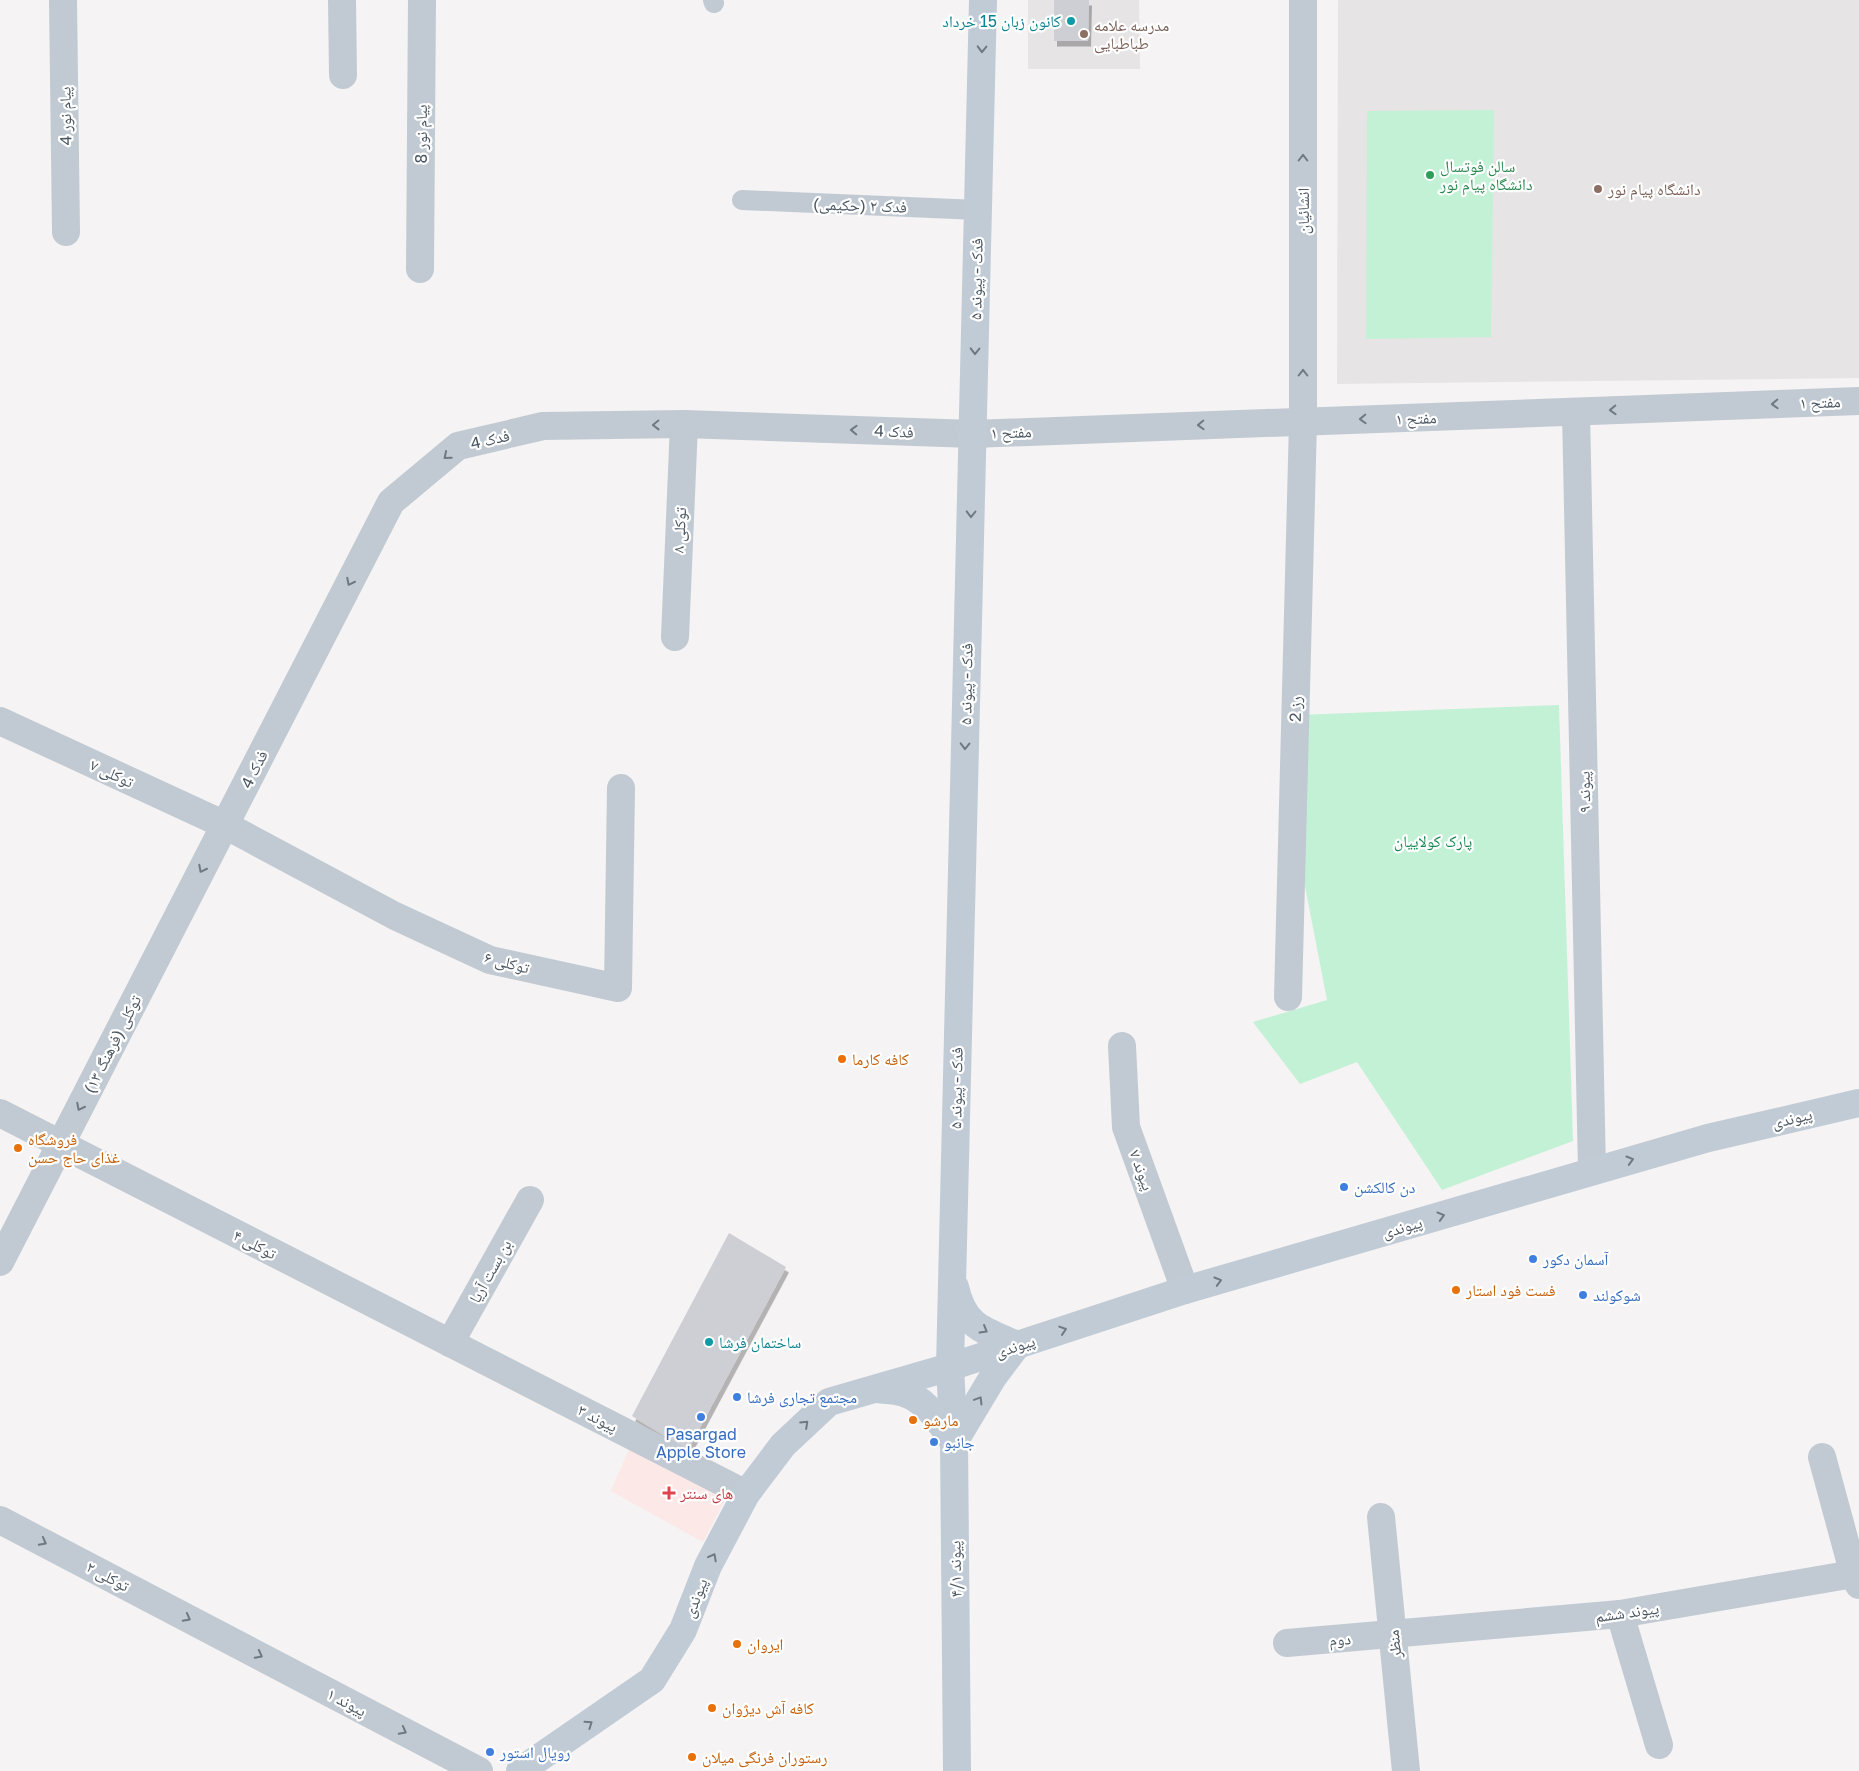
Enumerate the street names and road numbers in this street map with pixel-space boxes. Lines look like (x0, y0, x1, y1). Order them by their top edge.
street label: پیام نور 4 (54, 86, 77, 146)
street label: پیام نور 8 (411, 104, 432, 163)
street label: انشائیان (1293, 188, 1314, 234)
street label: فدک ۲ (حکیمی) (813, 193, 907, 218)
street label: فدک - پیوند ۵ (965, 238, 987, 320)
street label: مفتح ۱ (1799, 391, 1841, 414)
street label: مفتح ۱ (1395, 407, 1437, 430)
street label: فدک 4 (874, 420, 914, 442)
street label: مفتح ۱ (990, 421, 1032, 444)
street label: فدک 4 (468, 425, 512, 453)
street label: توکلی ۸ (668, 506, 691, 553)
street label: فدک - پیوند ۵ (955, 643, 977, 725)
street label: رز 2 (1285, 696, 1305, 722)
street label: فدک 4 (236, 747, 272, 791)
street label: توکلی ۷ (87, 754, 137, 793)
street label: پیوند ۹ (1574, 771, 1594, 813)
street label: توکلی ۶ (482, 946, 532, 979)
street label: توکلی (فرهنگ ۱۳) (79, 991, 146, 1097)
street label: فدک - پیوند ۵ (945, 1047, 967, 1129)
street label: پیوندی (1770, 1104, 1815, 1133)
street label: پیوند ۷ (1125, 1147, 1159, 1193)
street label: پیوندی (1380, 1212, 1425, 1243)
street label: توکلی ۴ (230, 1225, 280, 1264)
street label: بن بست آریا (464, 1236, 516, 1307)
street label: پیوندی (993, 1330, 1038, 1363)
street label: پیوند ۳ (575, 1400, 621, 1437)
street label: پیوند ۴/۱ (945, 1540, 966, 1598)
street label: توکلی ۲ (83, 1556, 133, 1597)
street label: پیوندی (678, 1575, 713, 1621)
street label: پیوند ششم (1594, 1598, 1661, 1627)
street label: دوم (1328, 1628, 1352, 1651)
street label: منظر (1383, 1629, 1406, 1660)
street label: پیوند ۱ (324, 1683, 370, 1721)

